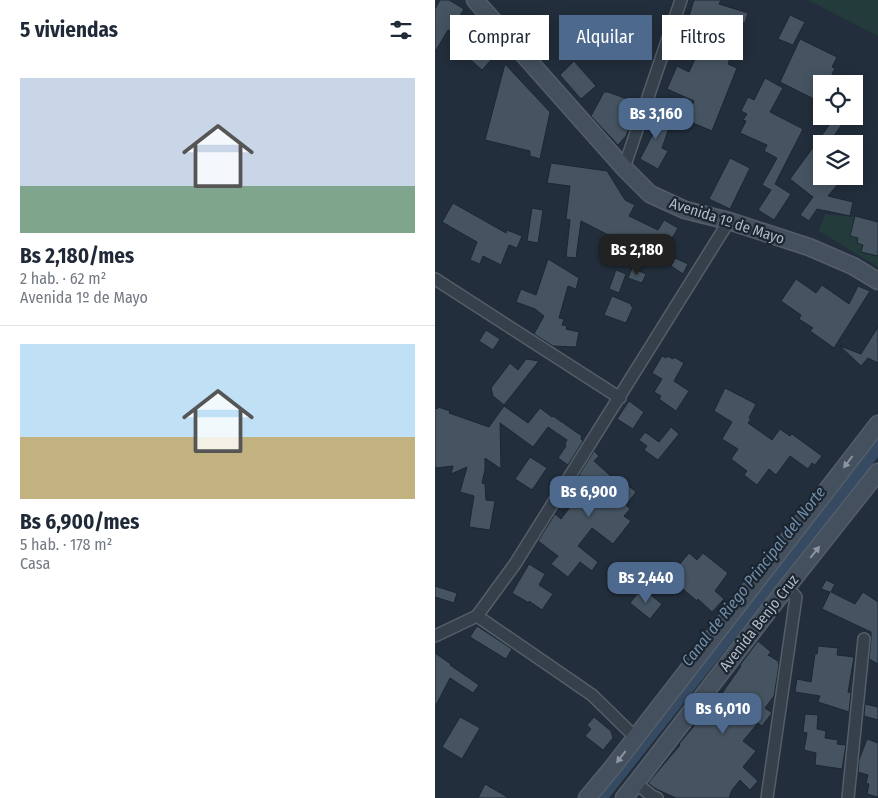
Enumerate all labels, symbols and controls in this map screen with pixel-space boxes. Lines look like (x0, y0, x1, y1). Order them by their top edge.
chip: Comprar (450, 15, 549, 60)
chip: Alquilar (559, 15, 652, 60)
chip: Filtros (662, 15, 743, 60)
icon: filters (387, 16, 415, 44)
text: 5 viviendas (20, 17, 118, 43)
map controls (813, 75, 863, 185)
button: locate (813, 75, 863, 125)
pin: Bs 3,160 (604, 98, 708, 140)
text: Bs 3,160 (630, 104, 682, 123)
icon: home (173, 111, 263, 201)
button: layers (813, 135, 863, 185)
street label: Avenida 1º de Mayo (667, 194, 787, 248)
pin: Bs 2,180 (585, 234, 689, 276)
text: Bs 2,180 (611, 240, 663, 259)
text: Bs 2,180/mes (20, 243, 134, 269)
text: 2 hab. · 62 m² (20, 269, 106, 288)
text: Avenida 1º de Mayo (20, 288, 148, 307)
icon: home (173, 376, 263, 466)
one-way arrow (843, 456, 854, 469)
pin: Bs 6,900 (537, 476, 641, 518)
text: Bs 6,900 (561, 482, 617, 501)
water label: Canal de Riego Principal del Norte (677, 483, 830, 670)
text: Bs 6,900/mes (20, 509, 139, 535)
text: 5 hab. · 178 m² (20, 535, 112, 554)
one-way arrow (809, 546, 820, 559)
text: Casa (20, 554, 50, 573)
pin: Bs 2,440 (594, 562, 698, 604)
text: Bs 2,440 (618, 568, 674, 587)
street label: Avenida Benjo Cruz (716, 571, 802, 675)
pin: Bs 6,010 (671, 692, 775, 735)
text: Bs 6,010 (696, 699, 750, 718)
one-way arrow (615, 750, 626, 763)

